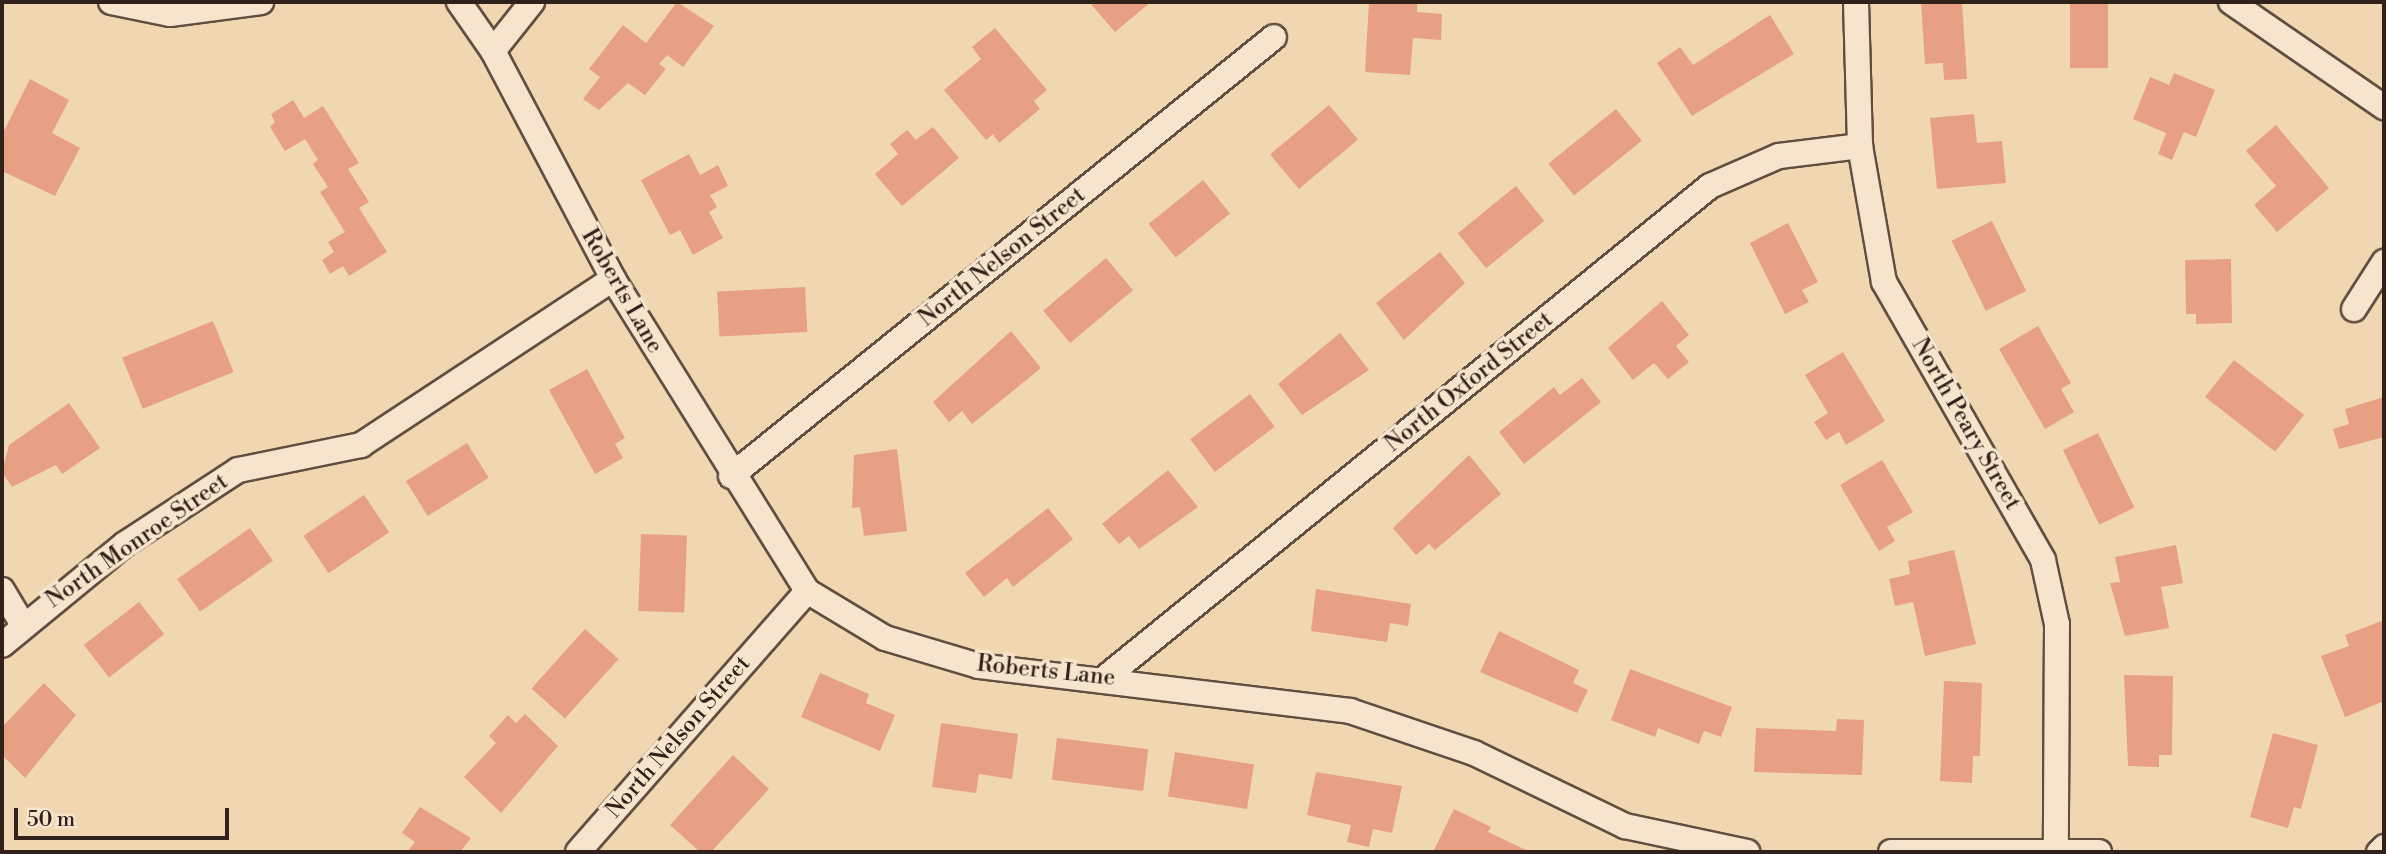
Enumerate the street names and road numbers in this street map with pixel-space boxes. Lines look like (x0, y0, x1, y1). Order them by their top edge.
street label: North Nelson Street (913, 181, 1091, 333)
street label: Roberts Lane (575, 224, 669, 358)
street label: North Oxford Street (1380, 306, 1558, 458)
street label: North Peary Street (1906, 333, 2026, 515)
street label: North Monroe Street (41, 468, 233, 614)
street label: North Nelson Street (600, 650, 756, 824)
street label: Roberts Lane (975, 650, 1117, 692)

